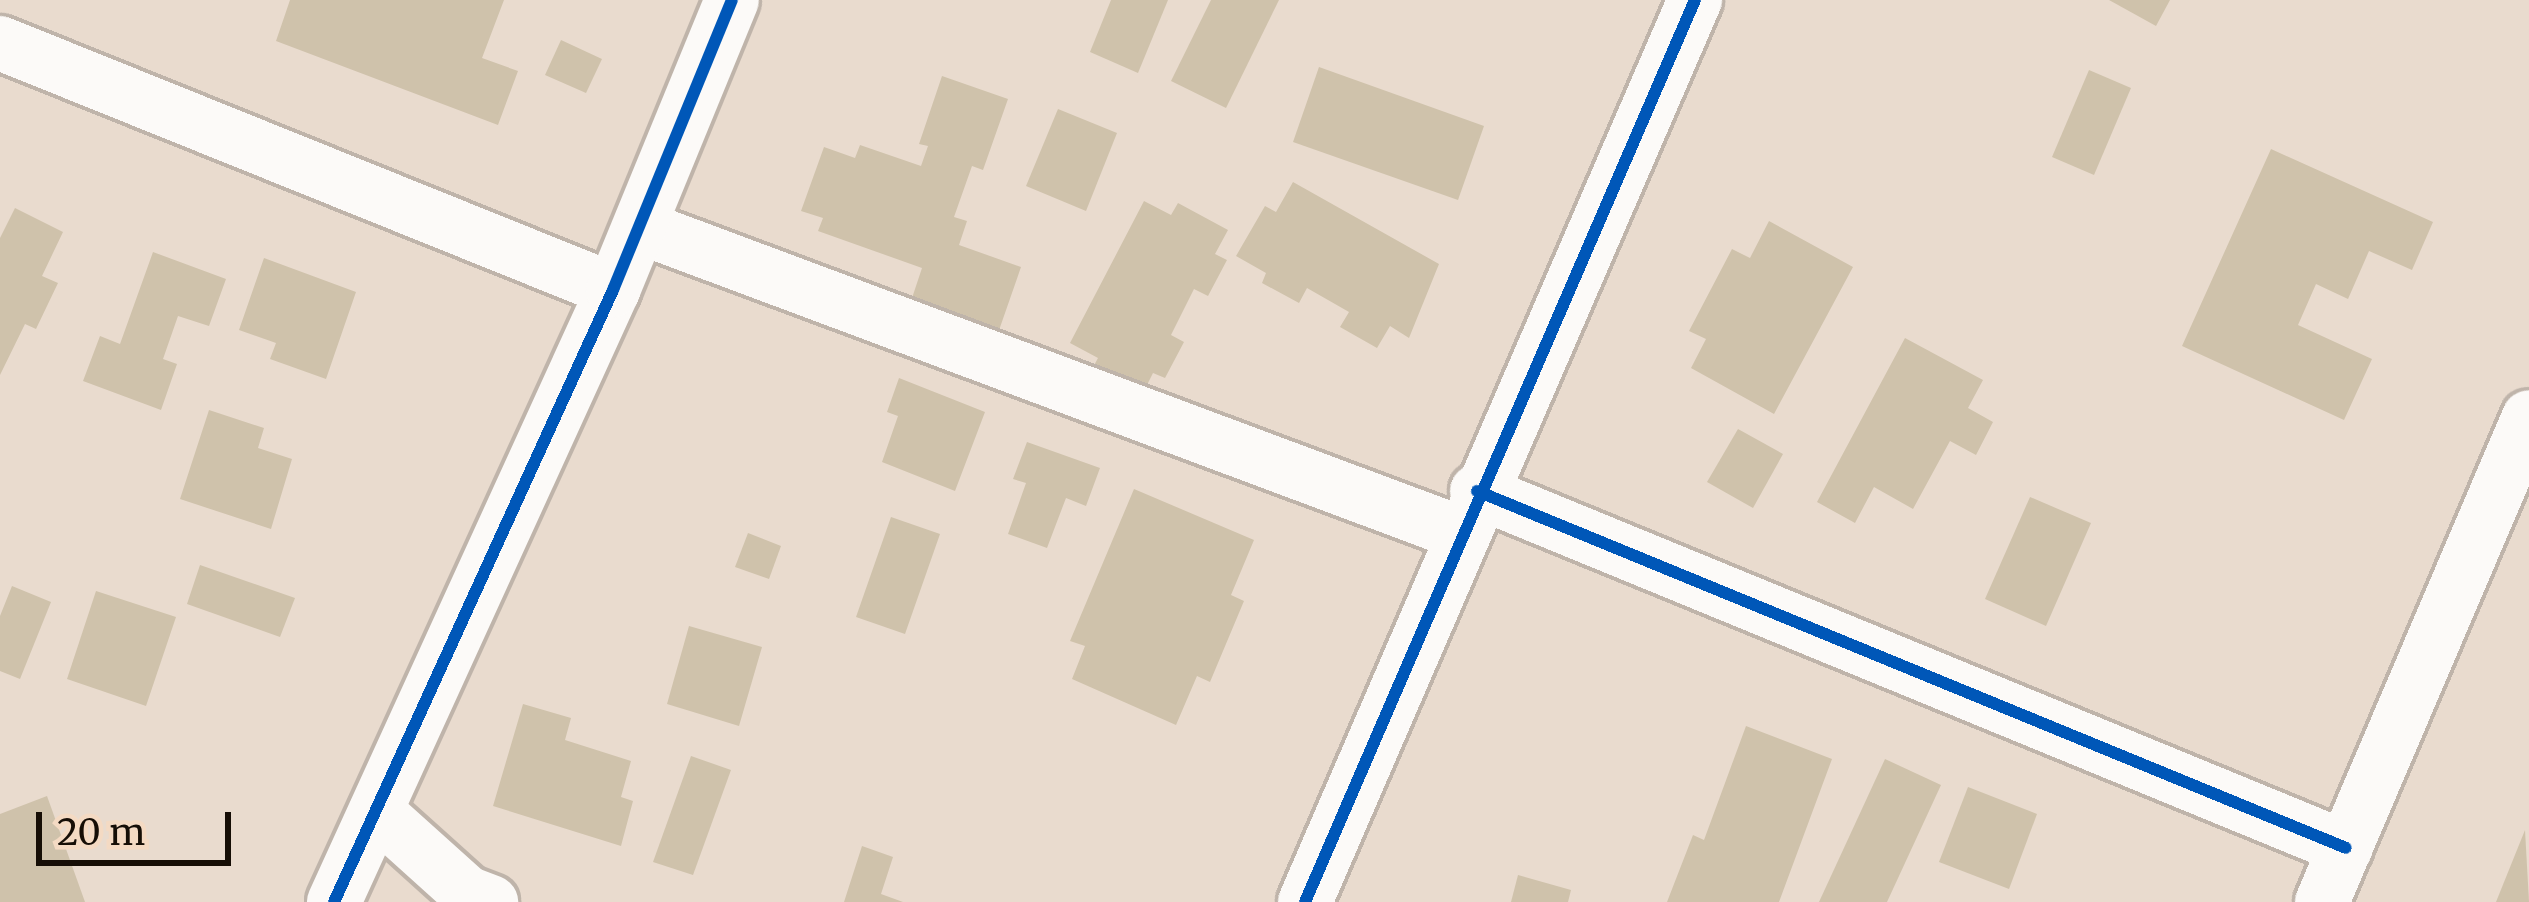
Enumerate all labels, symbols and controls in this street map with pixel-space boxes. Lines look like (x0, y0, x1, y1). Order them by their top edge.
scale bar (42, 788, 237, 862)
text: 20 m (57, 810, 145, 855)

